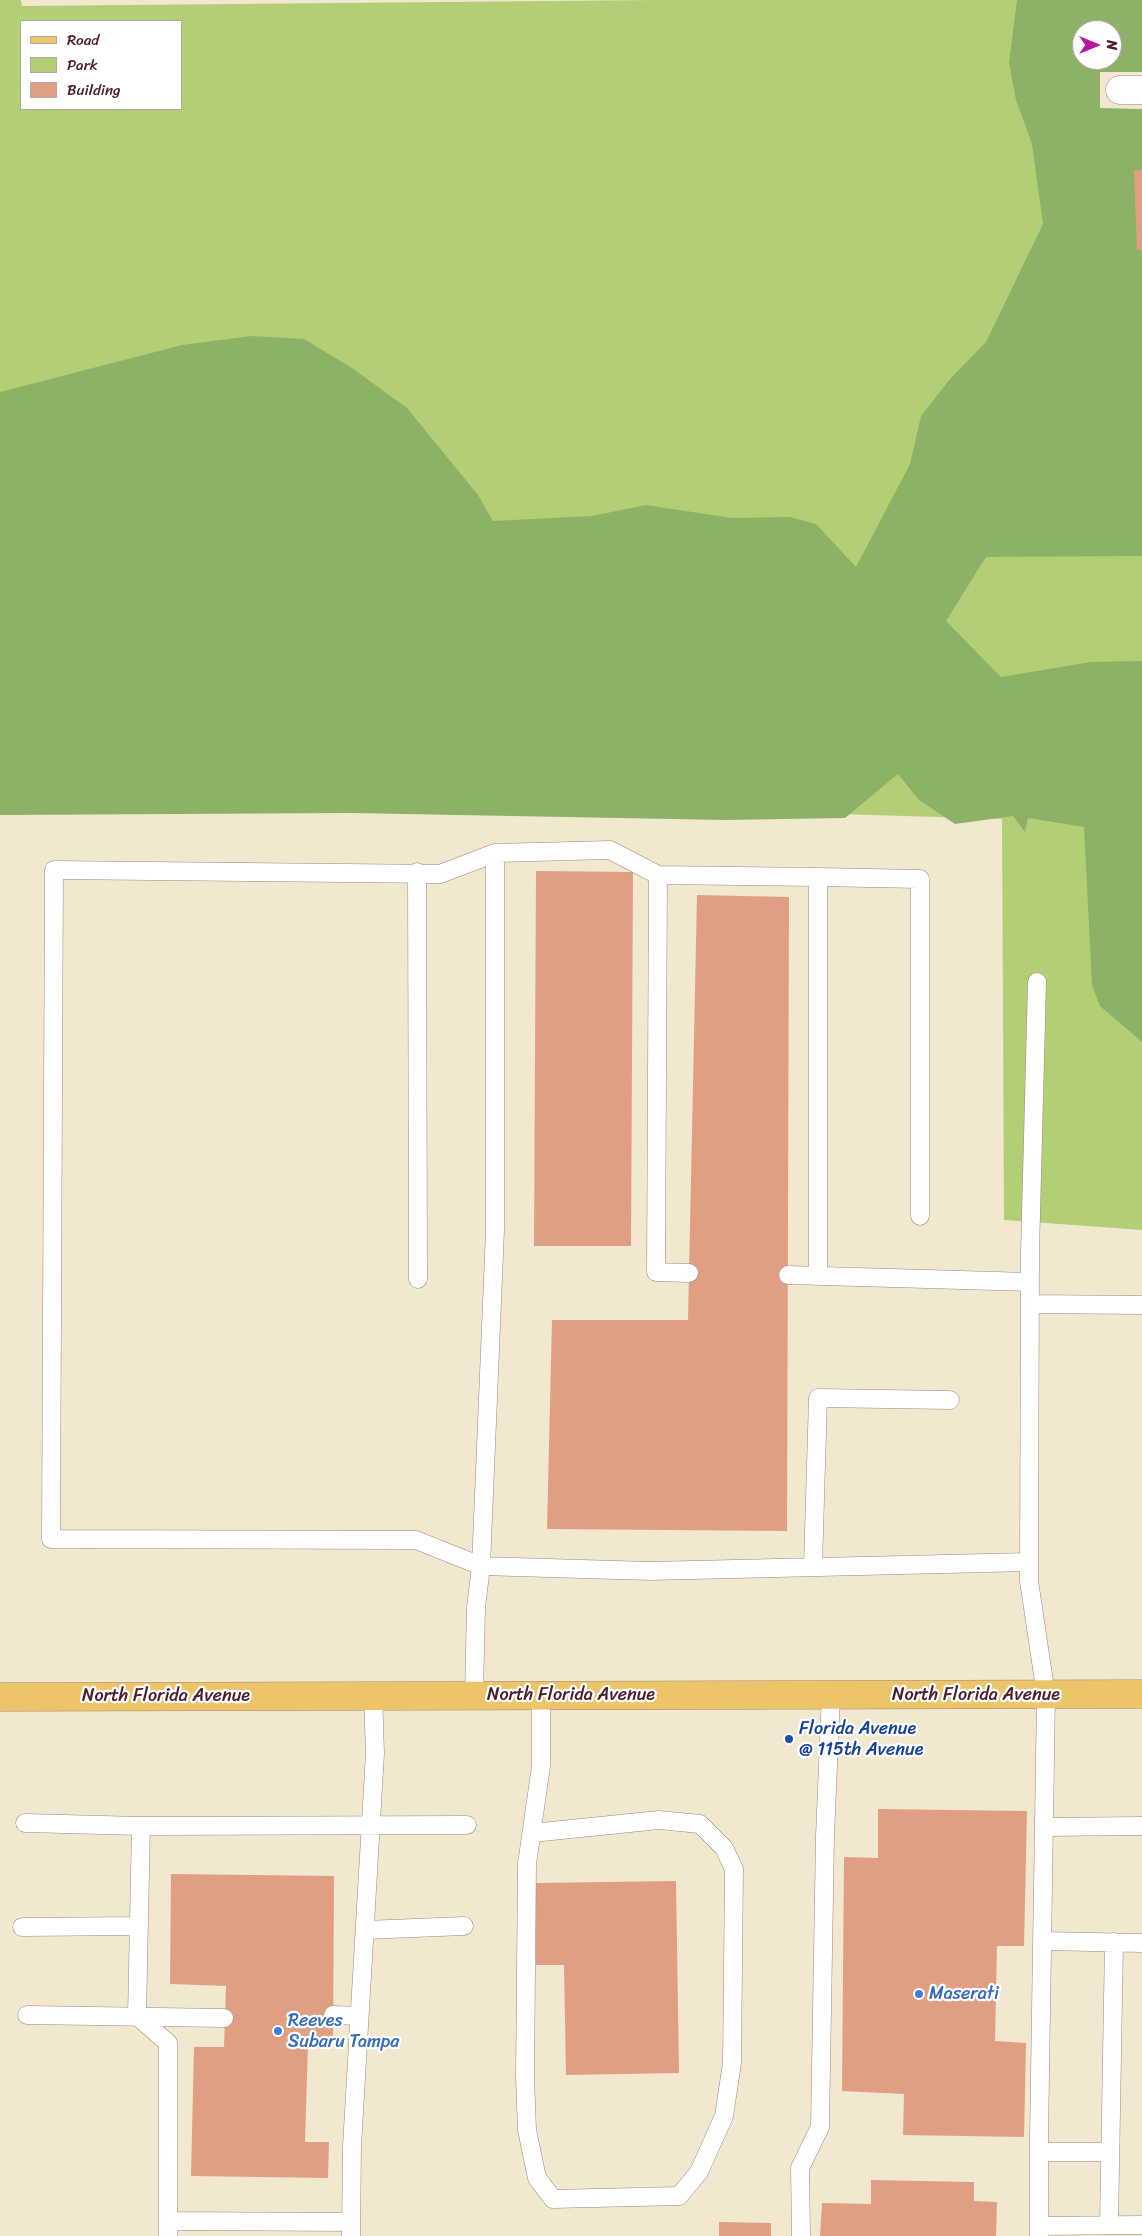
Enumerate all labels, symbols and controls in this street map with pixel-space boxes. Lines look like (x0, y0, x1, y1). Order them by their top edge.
legend (20, 20, 182, 110)
north arrow (1072, 20, 1122, 70)
text: Road (67, 27, 99, 53)
text: N (1099, 40, 1124, 50)
text: Park (67, 52, 98, 78)
text: Building (67, 77, 121, 103)
street label: North Florida Avenue (487, 1684, 655, 1706)
street label: North Florida Avenue (892, 1684, 1060, 1706)
street label: North Florida Avenue (82, 1685, 250, 1707)
place label: Florida Avenue @ 115th Avenue (799, 1718, 923, 1760)
marker: Florida Avenue @ 115th Avenue (783, 1733, 795, 1745)
place label: Maserati (929, 1983, 999, 2005)
marker: Maserati (913, 1988, 925, 2000)
place label: Reeves Subaru Tampa (288, 2010, 399, 2052)
marker: Reeves Subaru Tampa (272, 2025, 284, 2037)

